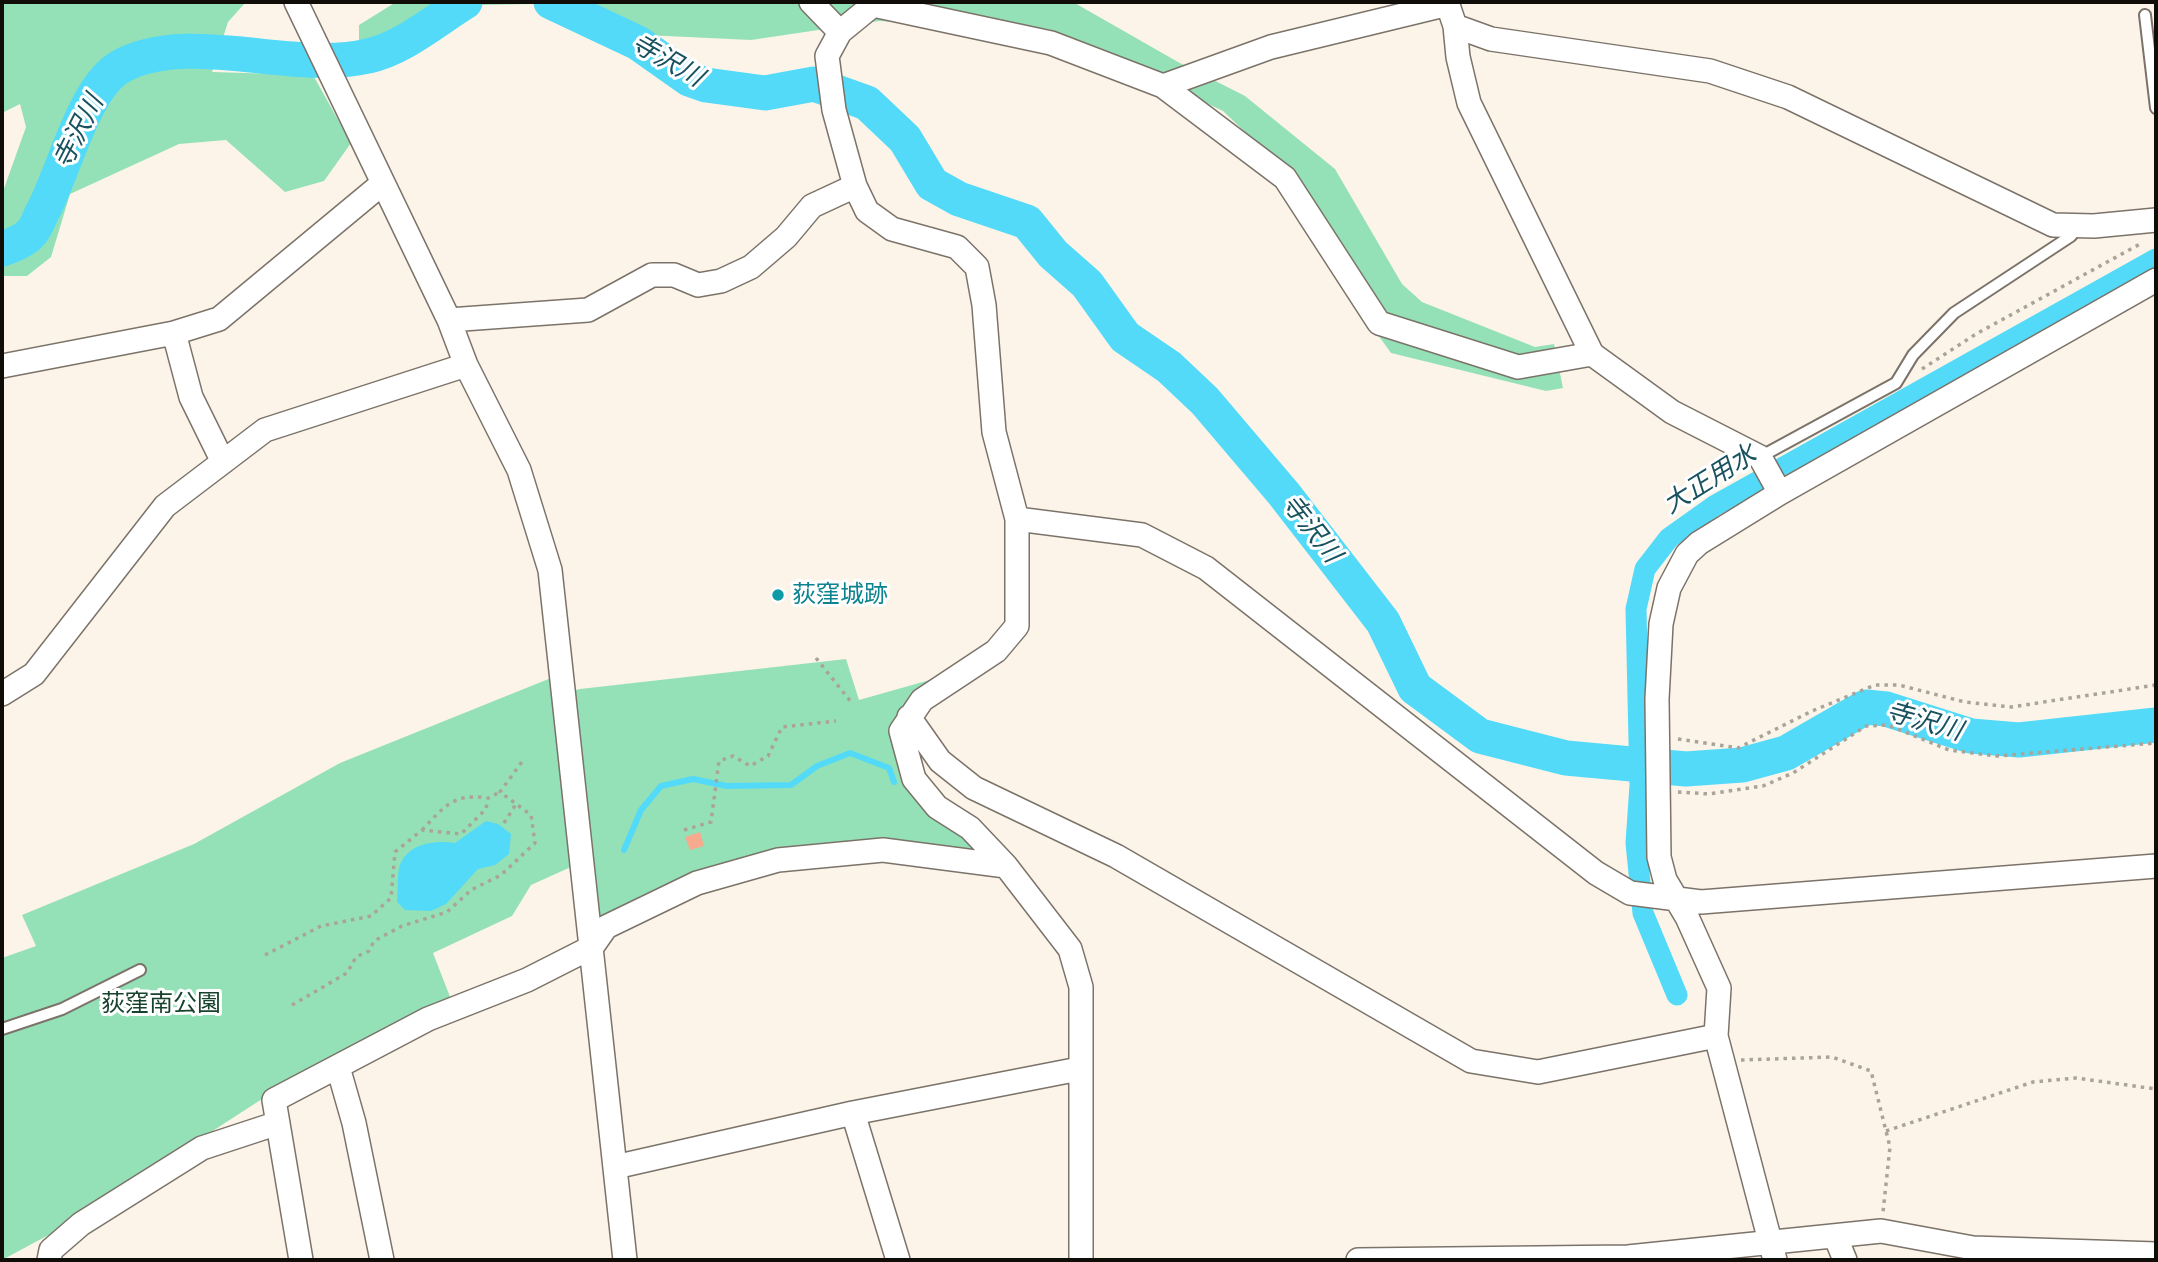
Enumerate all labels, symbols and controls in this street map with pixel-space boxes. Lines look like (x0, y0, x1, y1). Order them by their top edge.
water label: 寺沢川 (625, 28, 709, 94)
water label: 寺沢川 (47, 90, 111, 174)
water label: 大正用水 (1658, 439, 1762, 521)
water label: 寺沢川 (1275, 489, 1347, 569)
place label: 荻窪城跡 (792, 581, 888, 609)
marker: 荻窪城跡 (770, 587, 786, 603)
water label: 寺沢川 (1882, 696, 1966, 748)
park label: 荻窪南公園 (101, 990, 221, 1018)

